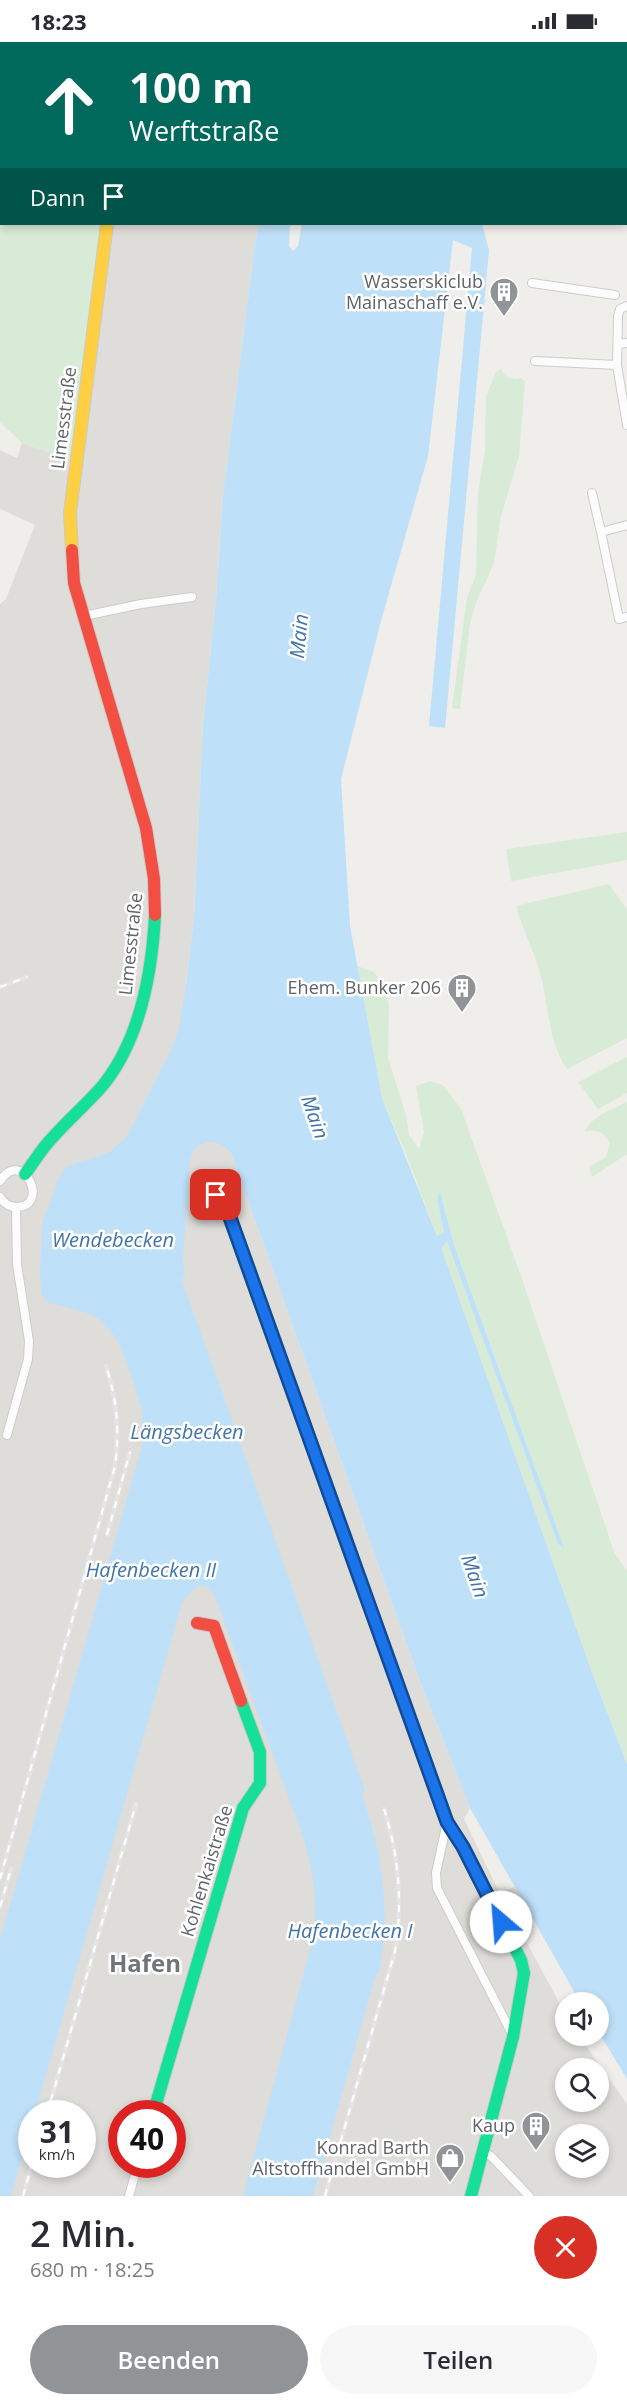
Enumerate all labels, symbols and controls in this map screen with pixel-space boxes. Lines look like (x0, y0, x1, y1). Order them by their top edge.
text: 18:23 (30, 6, 87, 36)
text: 100 m (129, 58, 253, 115)
icon: ahead (30, 66, 108, 144)
text: Werftstraße (129, 112, 279, 149)
icon: arrive (97, 180, 130, 213)
text: Dann (30, 182, 85, 212)
place label: Wasserskiclub Mainaschaff e.V. (346, 269, 483, 314)
building icon: Wasserskiclub Mainaschaff e.V. (488, 276, 520, 318)
street label: Limesstraße (45, 365, 81, 470)
water label: Main (283, 612, 314, 660)
street label: Limesstraße (113, 891, 147, 996)
building icon: Ehem. Bunker 206 (446, 972, 478, 1014)
place label: Ehem. Bunker 206 (288, 975, 441, 999)
water label: Main (295, 1091, 336, 1142)
pin (190, 1169, 241, 1220)
icon: arrive (199, 1178, 232, 1211)
water label: Wendebecken (52, 1226, 174, 1253)
water label: Längsbecken (130, 1418, 244, 1445)
water label: Main (455, 1550, 496, 1601)
water label: Hafenbecken II (86, 1556, 217, 1583)
street label: Kohlenkaistraße (175, 1802, 237, 1939)
position arrow (469, 1890, 533, 1954)
water label: Hafenbecken I (287, 1917, 413, 1944)
district label: Hafen (109, 1946, 181, 1979)
map controls (555, 1992, 609, 2178)
button: sound (555, 1992, 609, 2046)
button: search (555, 2058, 609, 2112)
speed limit sign: 40 (108, 2100, 186, 2178)
building icon: Kaup (520, 2110, 552, 2152)
text: 31 (40, 2111, 74, 2152)
place label: Kaup (472, 2113, 515, 2137)
button: layers (555, 2124, 609, 2178)
place label: Konrad Barth Altstoffhandel GmbH (252, 2135, 429, 2180)
shop icon: Konrad Barth Altstoffhandel GmbH (434, 2142, 466, 2184)
text: km/h (39, 2144, 75, 2164)
text: 2 Min. (30, 2209, 136, 2258)
button: close (534, 2216, 597, 2279)
text: 680 m · 18:25 (30, 2256, 155, 2283)
button: Beenden (30, 2325, 308, 2394)
button: Teilen (320, 2325, 597, 2394)

